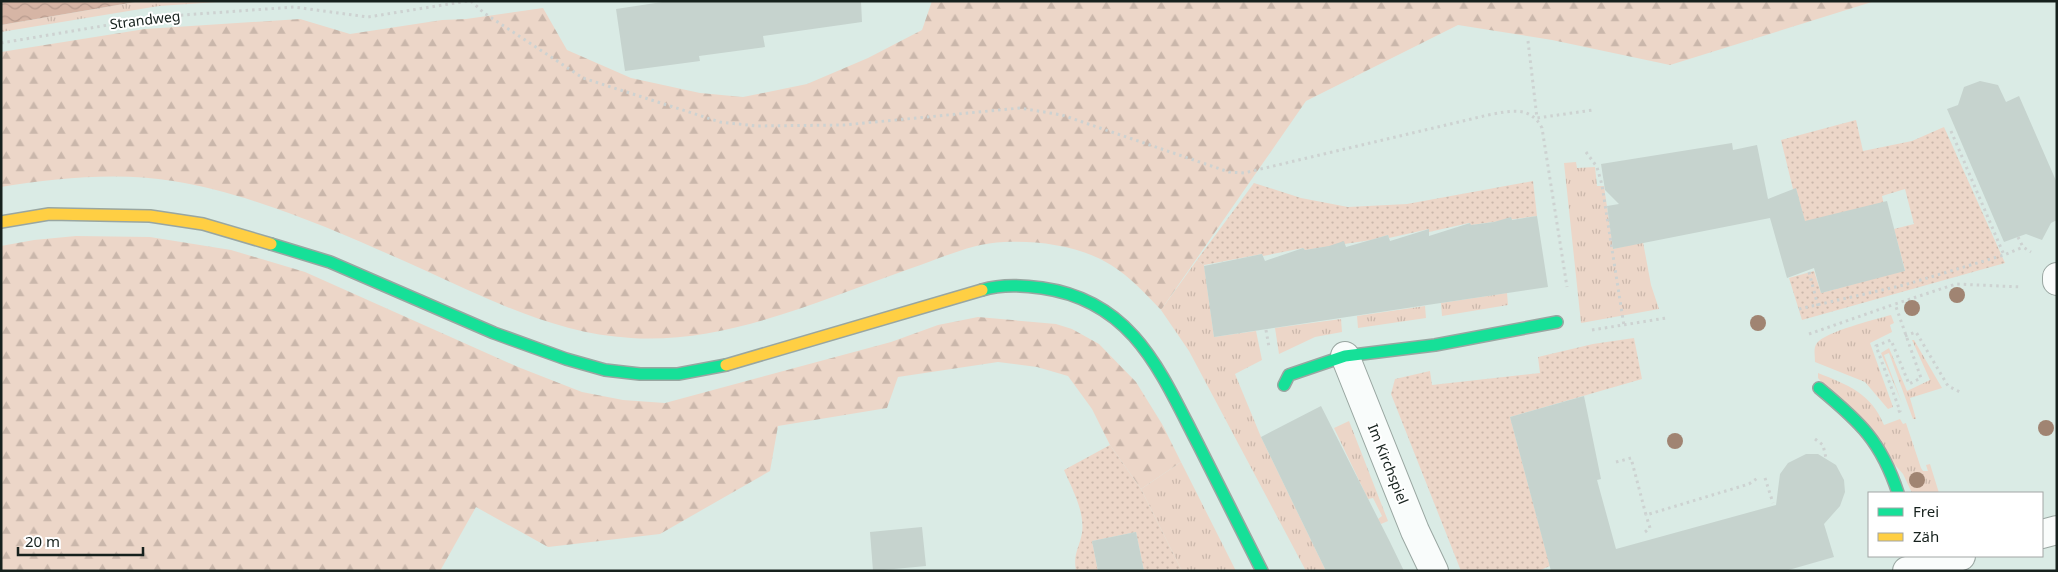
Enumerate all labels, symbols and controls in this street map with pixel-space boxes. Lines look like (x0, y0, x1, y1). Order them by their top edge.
street label: Strandweg (109, 6, 181, 33)
street label: Im Kirchspiel (1364, 421, 1413, 507)
legend (1868, 492, 2043, 557)
text: Frei (1913, 501, 1939, 521)
scale bar (18, 524, 142, 556)
text: Zäh (1913, 526, 1939, 546)
text: 20 m (25, 531, 60, 551)

